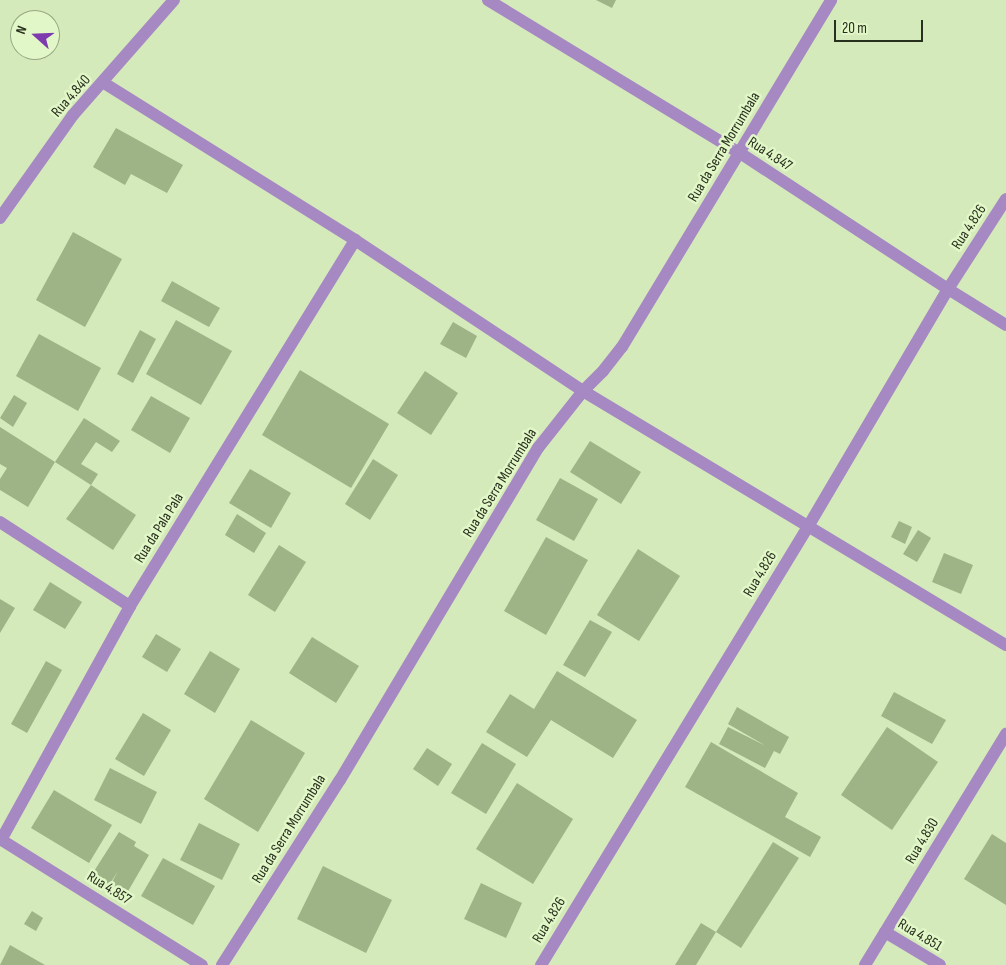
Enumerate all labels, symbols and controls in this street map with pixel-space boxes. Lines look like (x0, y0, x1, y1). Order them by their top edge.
north arrow (10, 10, 60, 60)
scale bar (836, 10, 925, 42)
text: 20 m (842, 19, 867, 38)
text: N (12, 24, 31, 36)
street label: Rua 4.840 (48, 71, 94, 121)
street label: Rua da Serra Morrumbala (684, 89, 764, 205)
street label: Rua 4.847 (744, 133, 796, 175)
street label: Rua 4.826 (948, 201, 990, 253)
street label: Rua da Serra Morrumbala (459, 425, 541, 541)
street label: Rua da Pala Pala (130, 490, 188, 566)
street label: Rua 4.826 (739, 548, 781, 600)
street label: Rua da Serra Morrumbala (248, 771, 330, 887)
street label: Rua 4.830 (901, 815, 943, 867)
street label: Rua 4.857 (83, 867, 135, 909)
street label: Rua 4.826 (528, 894, 570, 946)
street label: Rua 4.851 (895, 915, 945, 955)

